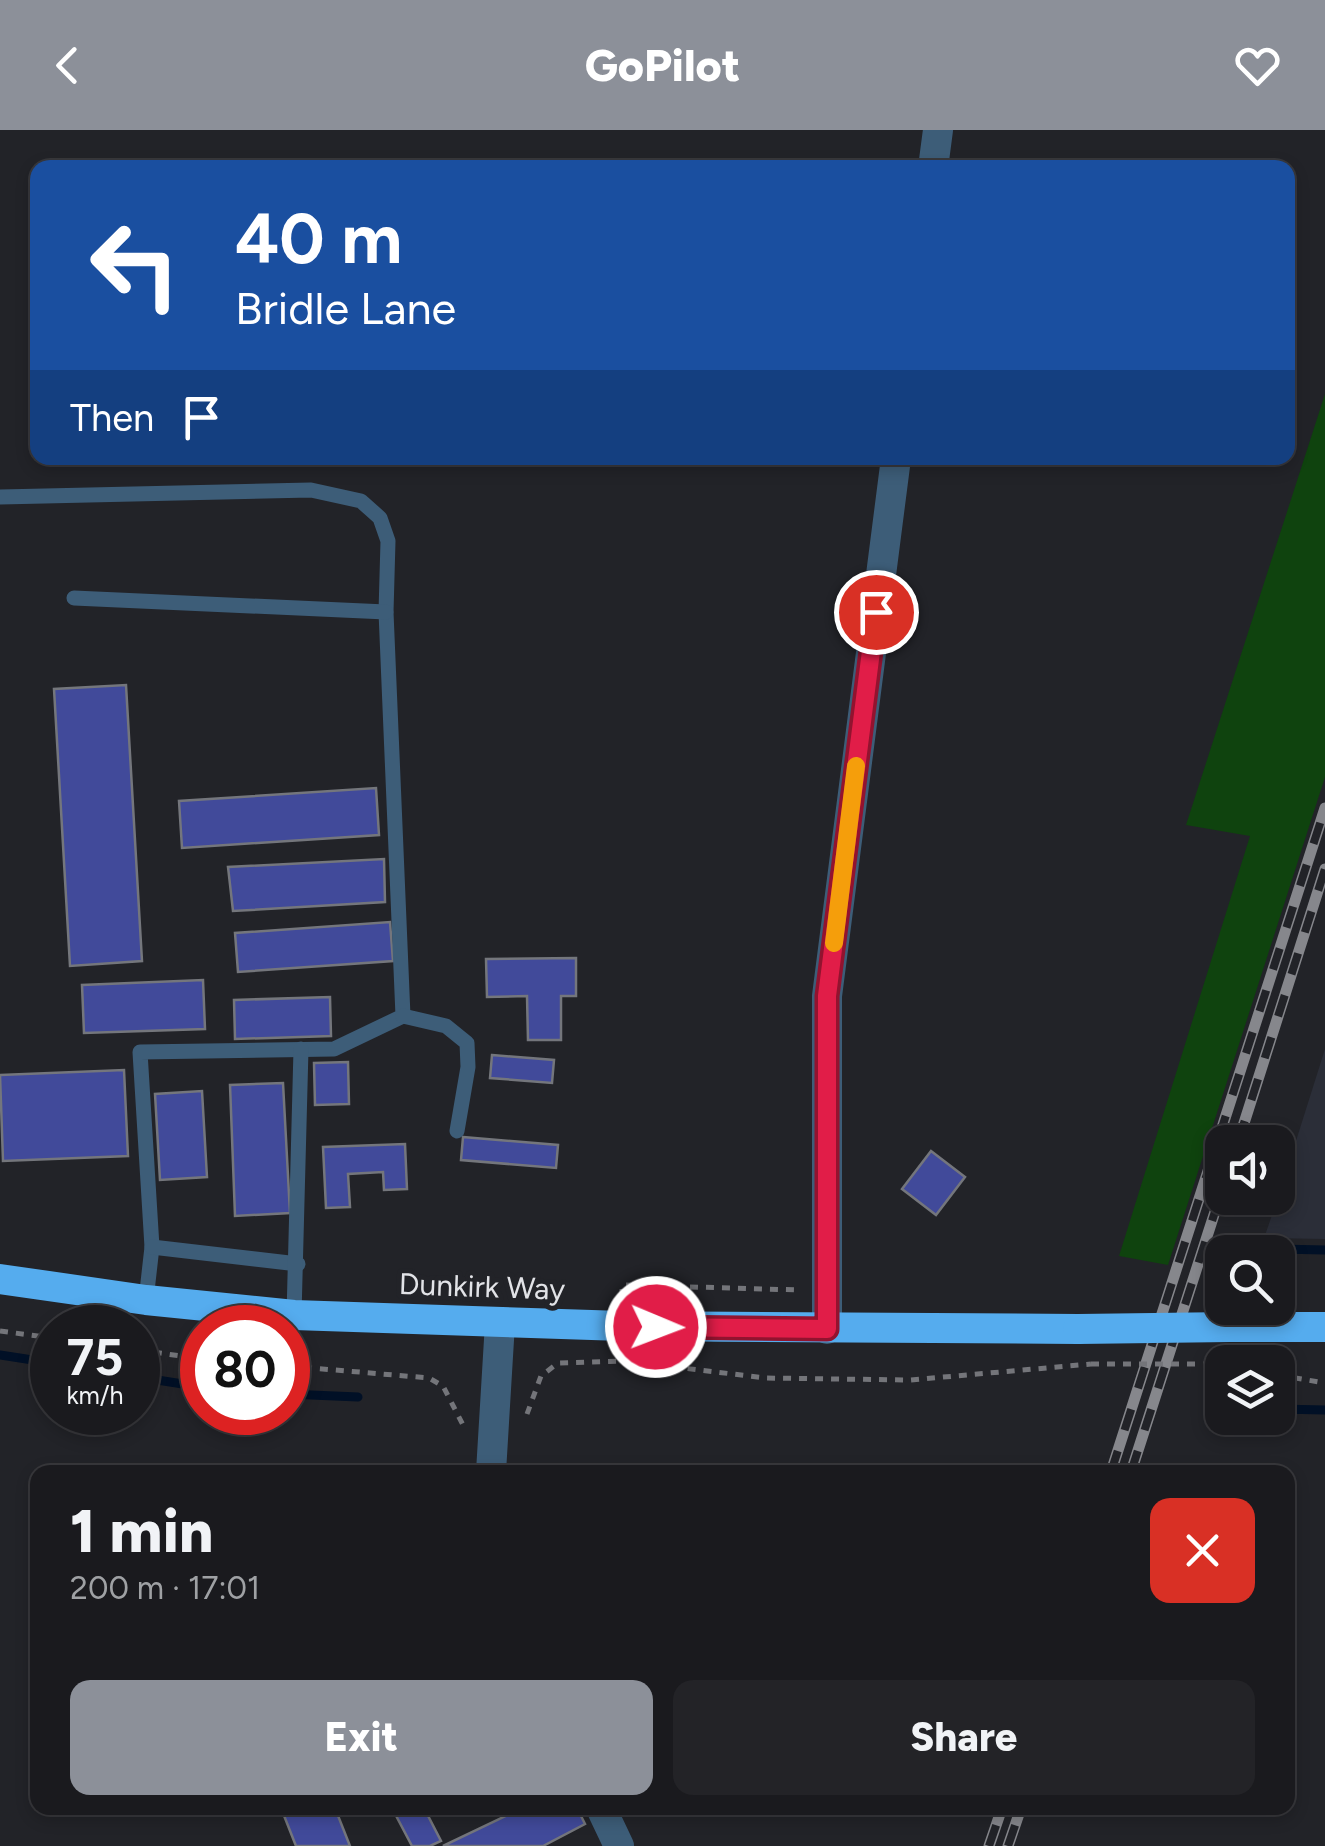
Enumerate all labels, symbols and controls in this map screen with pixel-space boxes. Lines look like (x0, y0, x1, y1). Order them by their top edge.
icon: back (40, 38, 95, 93)
text: GoPilot (585, 38, 740, 92)
icon: heart (1230, 38, 1285, 93)
text: 40 m (235, 196, 402, 281)
icon: left (70, 200, 200, 330)
text: Bridle Lane (235, 281, 456, 335)
icon: arrive (174, 390, 229, 445)
text: Then (70, 395, 154, 441)
pin (834, 570, 919, 655)
icon: arrive (849, 585, 904, 640)
map controls (1205, 1125, 1295, 1435)
button: sound (1205, 1125, 1295, 1215)
button: search (1205, 1235, 1295, 1325)
street label: Dunkirk Way (398, 1265, 566, 1308)
position arrow (604, 1275, 708, 1379)
speed limit sign: 80 (180, 1305, 310, 1435)
text: 75 (67, 1327, 123, 1388)
button: layers (1205, 1345, 1295, 1435)
text: km/h (66, 1380, 124, 1410)
text: 1 min (70, 1495, 213, 1567)
button: close (1150, 1498, 1255, 1603)
text: 200 m · 17:01 (70, 1569, 260, 1607)
button: Exit (70, 1680, 653, 1795)
button: Share (673, 1680, 1255, 1795)

